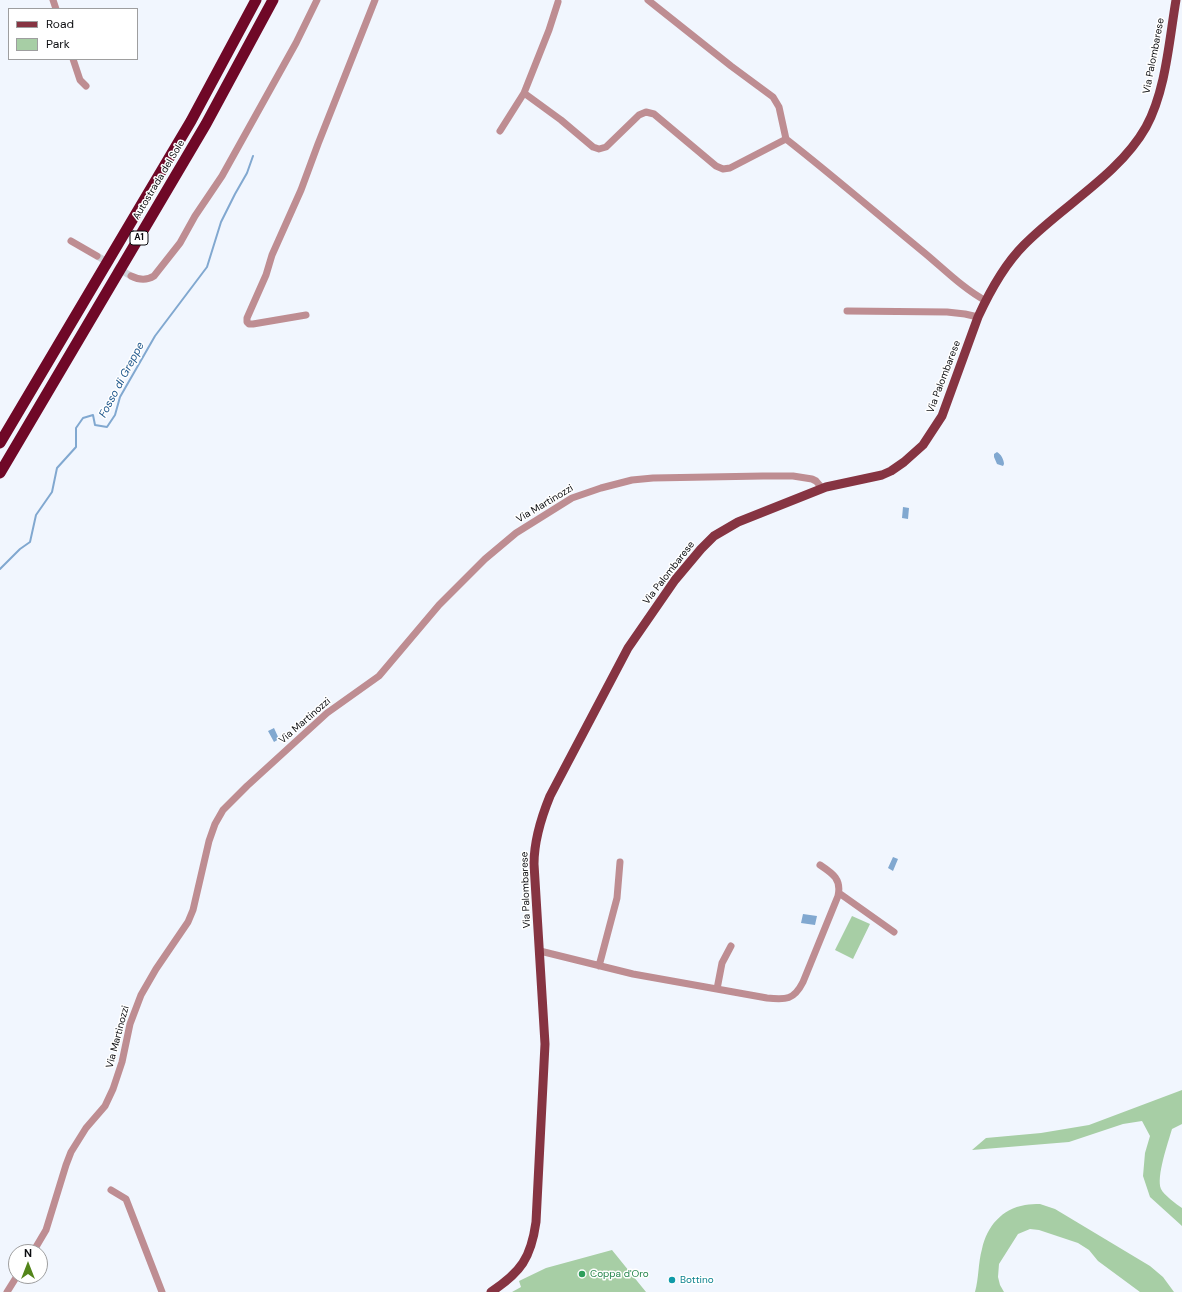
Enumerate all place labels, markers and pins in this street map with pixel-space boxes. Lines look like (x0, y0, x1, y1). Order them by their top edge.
place label: Coppa d'Oro (590, 1268, 649, 1280)
marker: Coppa d'Oro (577, 1269, 587, 1279)
place label: Bottino (680, 1274, 714, 1286)
marker: Bottino (667, 1275, 677, 1285)

